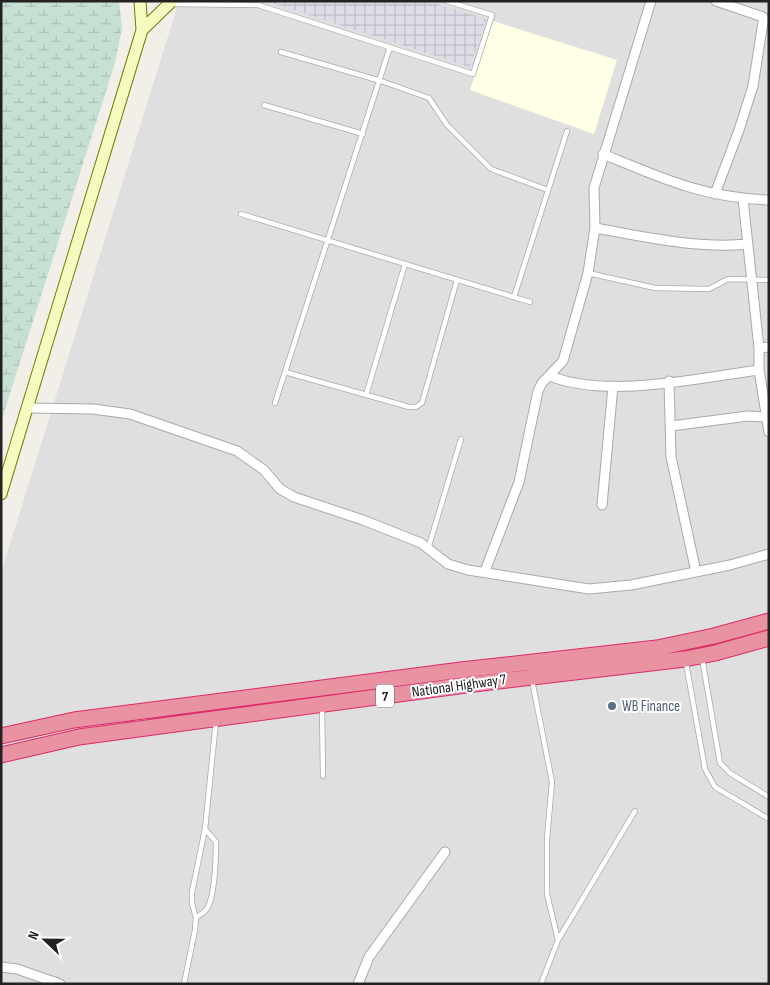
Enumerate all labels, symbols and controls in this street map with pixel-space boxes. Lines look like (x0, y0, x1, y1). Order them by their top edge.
street label: National Highway 7 (411, 670, 507, 702)
road number: 7 (376, 684, 394, 708)
place label: WB Finance (622, 697, 680, 716)
marker: WB Finance (606, 700, 618, 712)
north arrow (20, 915, 70, 965)
text: N (24, 929, 43, 942)

